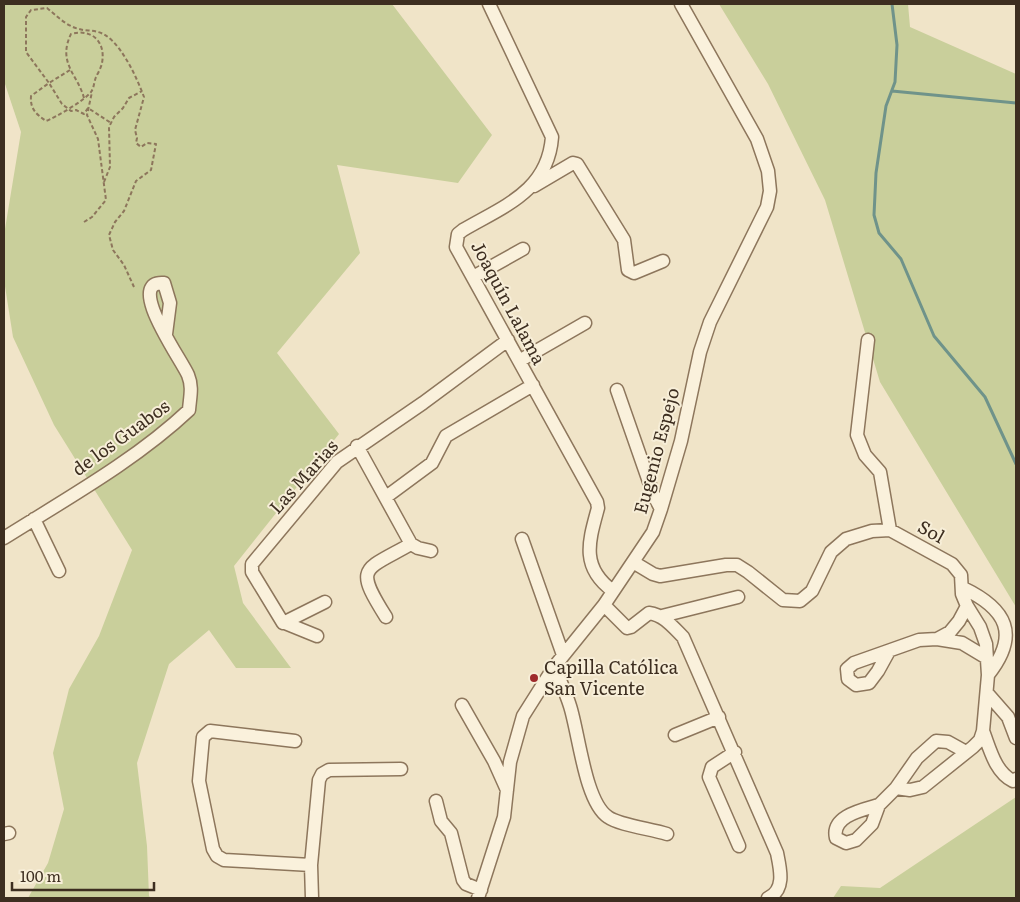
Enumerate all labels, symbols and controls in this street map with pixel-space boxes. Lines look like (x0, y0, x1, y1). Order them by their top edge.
street label: Joaquín Lalama (465, 236, 554, 369)
street label: Eugenio Espejo (626, 384, 685, 517)
street label: de los Guabos (66, 392, 175, 482)
street label: Las Marias (262, 433, 344, 519)
street label: Sol (913, 512, 950, 549)
place label: Capilla Católica San Vicente (544, 653, 678, 701)
marker: Capilla Católica San Vicente (528, 672, 540, 684)
scale bar (12, 860, 155, 892)
text: 100 m (20, 864, 61, 887)

